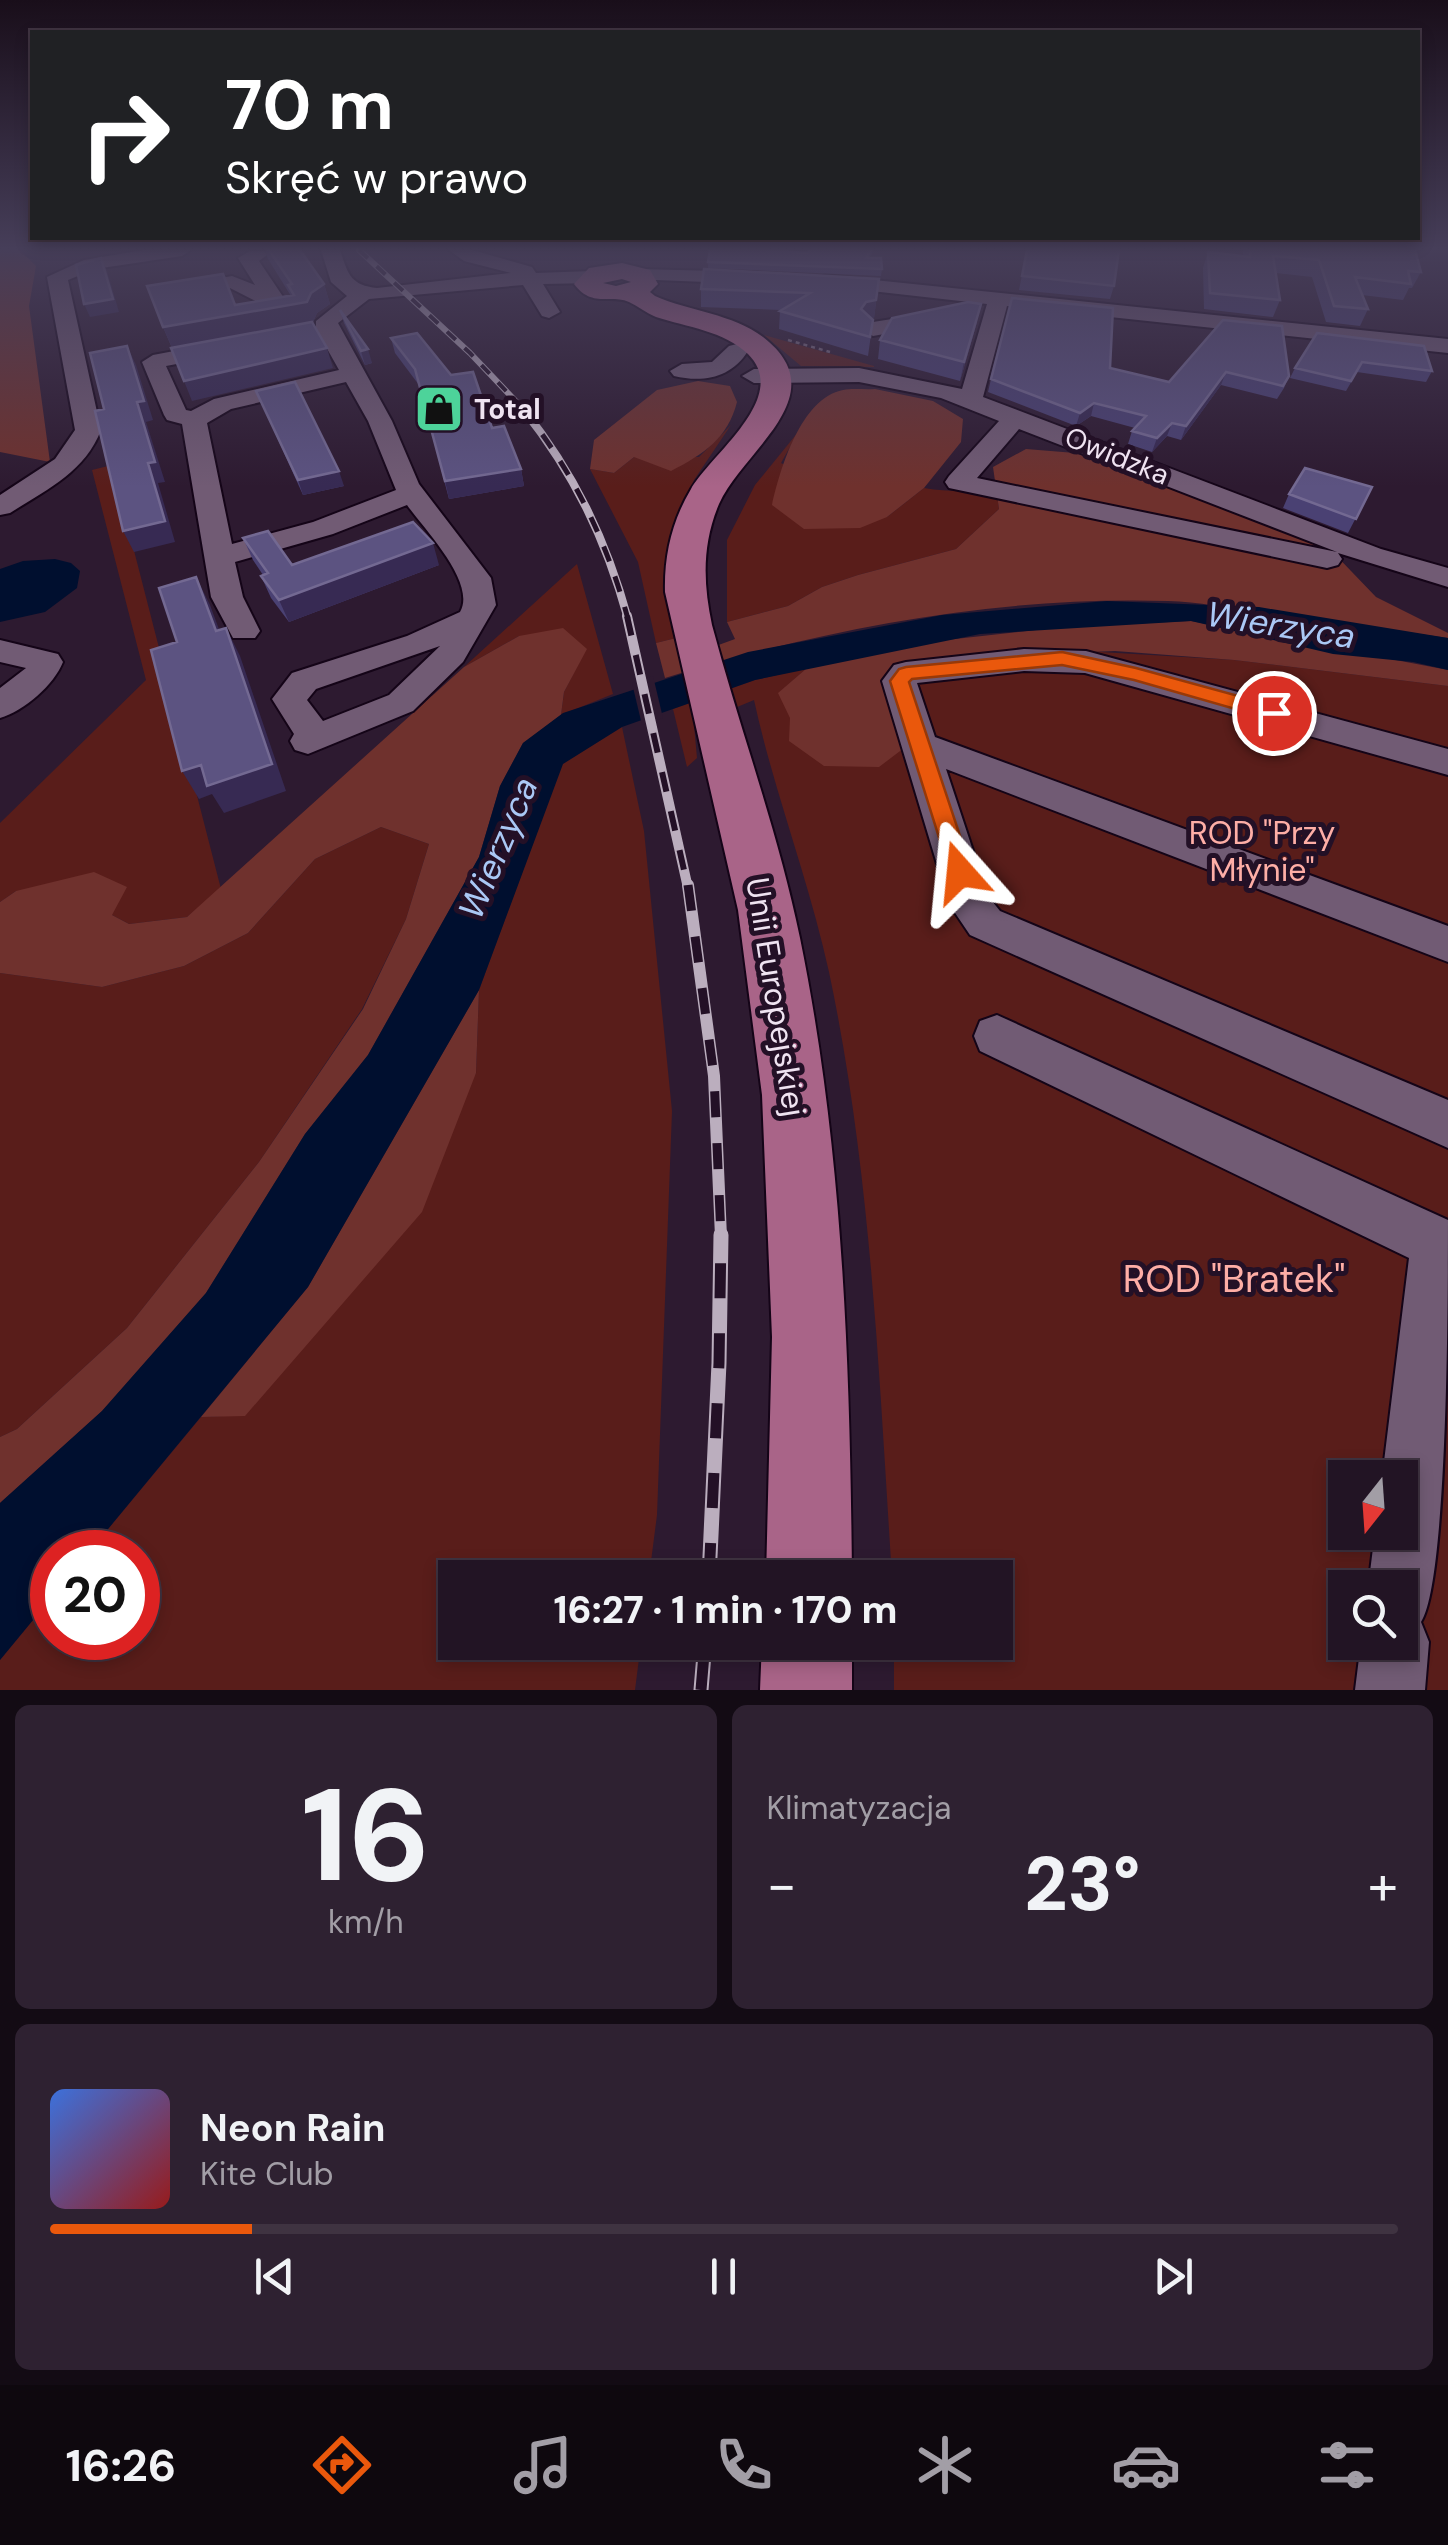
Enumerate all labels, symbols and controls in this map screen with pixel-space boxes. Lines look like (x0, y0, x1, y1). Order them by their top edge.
text: 70 m (225, 60, 394, 151)
icon: right (60, 70, 190, 200)
text: Skręć w prawo (225, 148, 528, 207)
shop icon: Total (413, 383, 465, 435)
place label: Total (474, 391, 541, 428)
street label: Owidzka (1059, 418, 1175, 494)
water label: Wierzyca (1203, 591, 1359, 659)
pin (1232, 671, 1317, 756)
icon: arrive (1247, 686, 1302, 741)
water label: Wierzyca (448, 770, 548, 926)
park label: ROD "Przy Młynie" (1189, 812, 1335, 891)
position arrow (908, 820, 1012, 924)
street label: Unii Europejskiej (736, 874, 816, 1120)
park label: ROD "Bratek" (1123, 1254, 1345, 1304)
north arrow (1328, 1460, 1418, 1550)
map controls (1328, 1460, 1418, 1660)
speed limit sign: 20 (30, 1530, 160, 1660)
button: search (1328, 1570, 1418, 1660)
text: 16:27 · 1 min · 170 m (554, 1585, 897, 1635)
text: 16 (301, 1751, 431, 1920)
text: Klimatyzacja (767, 1787, 951, 1829)
text: 23° (1024, 1836, 1140, 1933)
text: − (767, 1849, 797, 1921)
text: + (1368, 1849, 1398, 1921)
text: km/h (328, 1901, 404, 1943)
text: Neon Rain (200, 2103, 385, 2153)
text: Kite Club (200, 2153, 334, 2195)
icon: previous (247, 2249, 302, 2304)
icon: pause (696, 2249, 751, 2304)
icon: next (1146, 2249, 1201, 2304)
icon: directions (307, 2430, 377, 2500)
icon: music (508, 2430, 578, 2500)
icon: phone (709, 2430, 779, 2500)
icon: climate (910, 2430, 980, 2500)
icon: car (1111, 2430, 1181, 2500)
icon: filters (1312, 2430, 1382, 2500)
text: 16:26 (66, 2436, 176, 2495)

